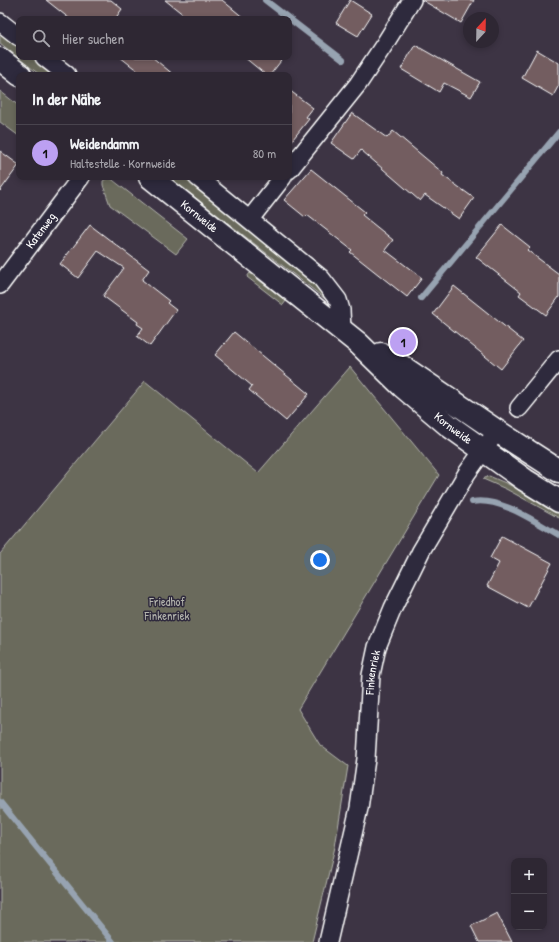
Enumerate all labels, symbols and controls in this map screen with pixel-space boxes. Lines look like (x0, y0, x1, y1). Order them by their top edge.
north arrow (463, 12, 499, 48)
search box (16, 16, 292, 60)
icon: search (30, 27, 52, 49)
text: Hier suchen (62, 28, 124, 49)
text: In der Nähe (32, 87, 101, 110)
text: Weidendamm (70, 133, 139, 154)
text: 1 (43, 144, 47, 162)
text: 80 m (253, 144, 276, 162)
text: Haltestelle · Kornweide (70, 154, 176, 172)
street label: Kornweide (177, 196, 222, 236)
street label: Katenweg (21, 209, 60, 252)
pin: 1 (390, 327, 416, 357)
street label: Kornweide (431, 408, 476, 448)
your location (310, 550, 330, 570)
park label: Friedhof Finkenriek (144, 593, 189, 624)
street label: Finkenriek (361, 648, 384, 696)
map controls (511, 858, 547, 930)
button: + (511, 858, 547, 894)
button: − (511, 894, 547, 930)

